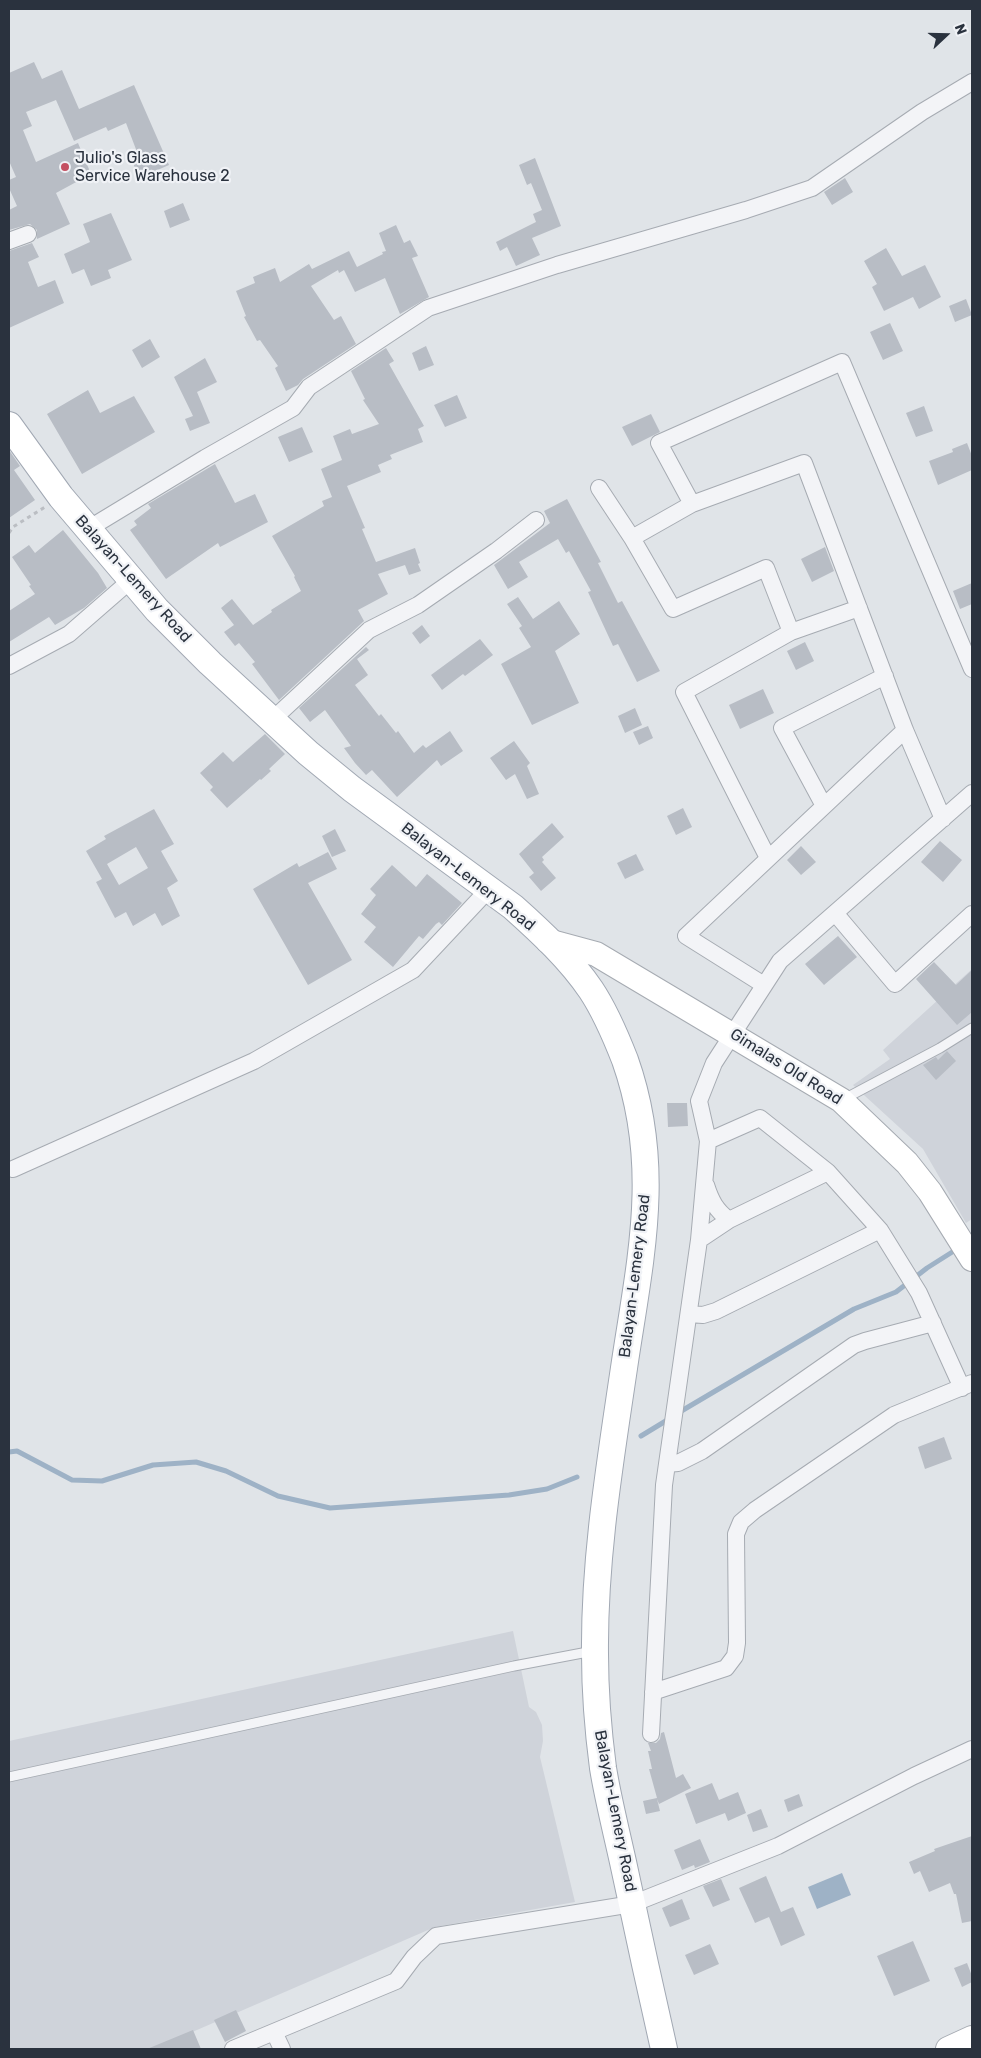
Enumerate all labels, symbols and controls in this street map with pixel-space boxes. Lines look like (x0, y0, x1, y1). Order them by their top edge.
north arrow (921, 10, 971, 60)
text: N (951, 22, 970, 37)
place label: Julio's Glass Service Warehouse 2 (75, 148, 230, 186)
marker: Julio's Glass Service Warehouse 2 (59, 161, 71, 173)
street label: Balayan-Lemery Road (71, 511, 195, 647)
street label: Balayan-Lemery Road (397, 819, 539, 935)
street label: Gimalas Old Road (726, 1025, 846, 1109)
street label: Balayan-Lemery Road (615, 1193, 655, 1359)
street label: Balayan-Lemery Road (590, 1728, 640, 1894)

